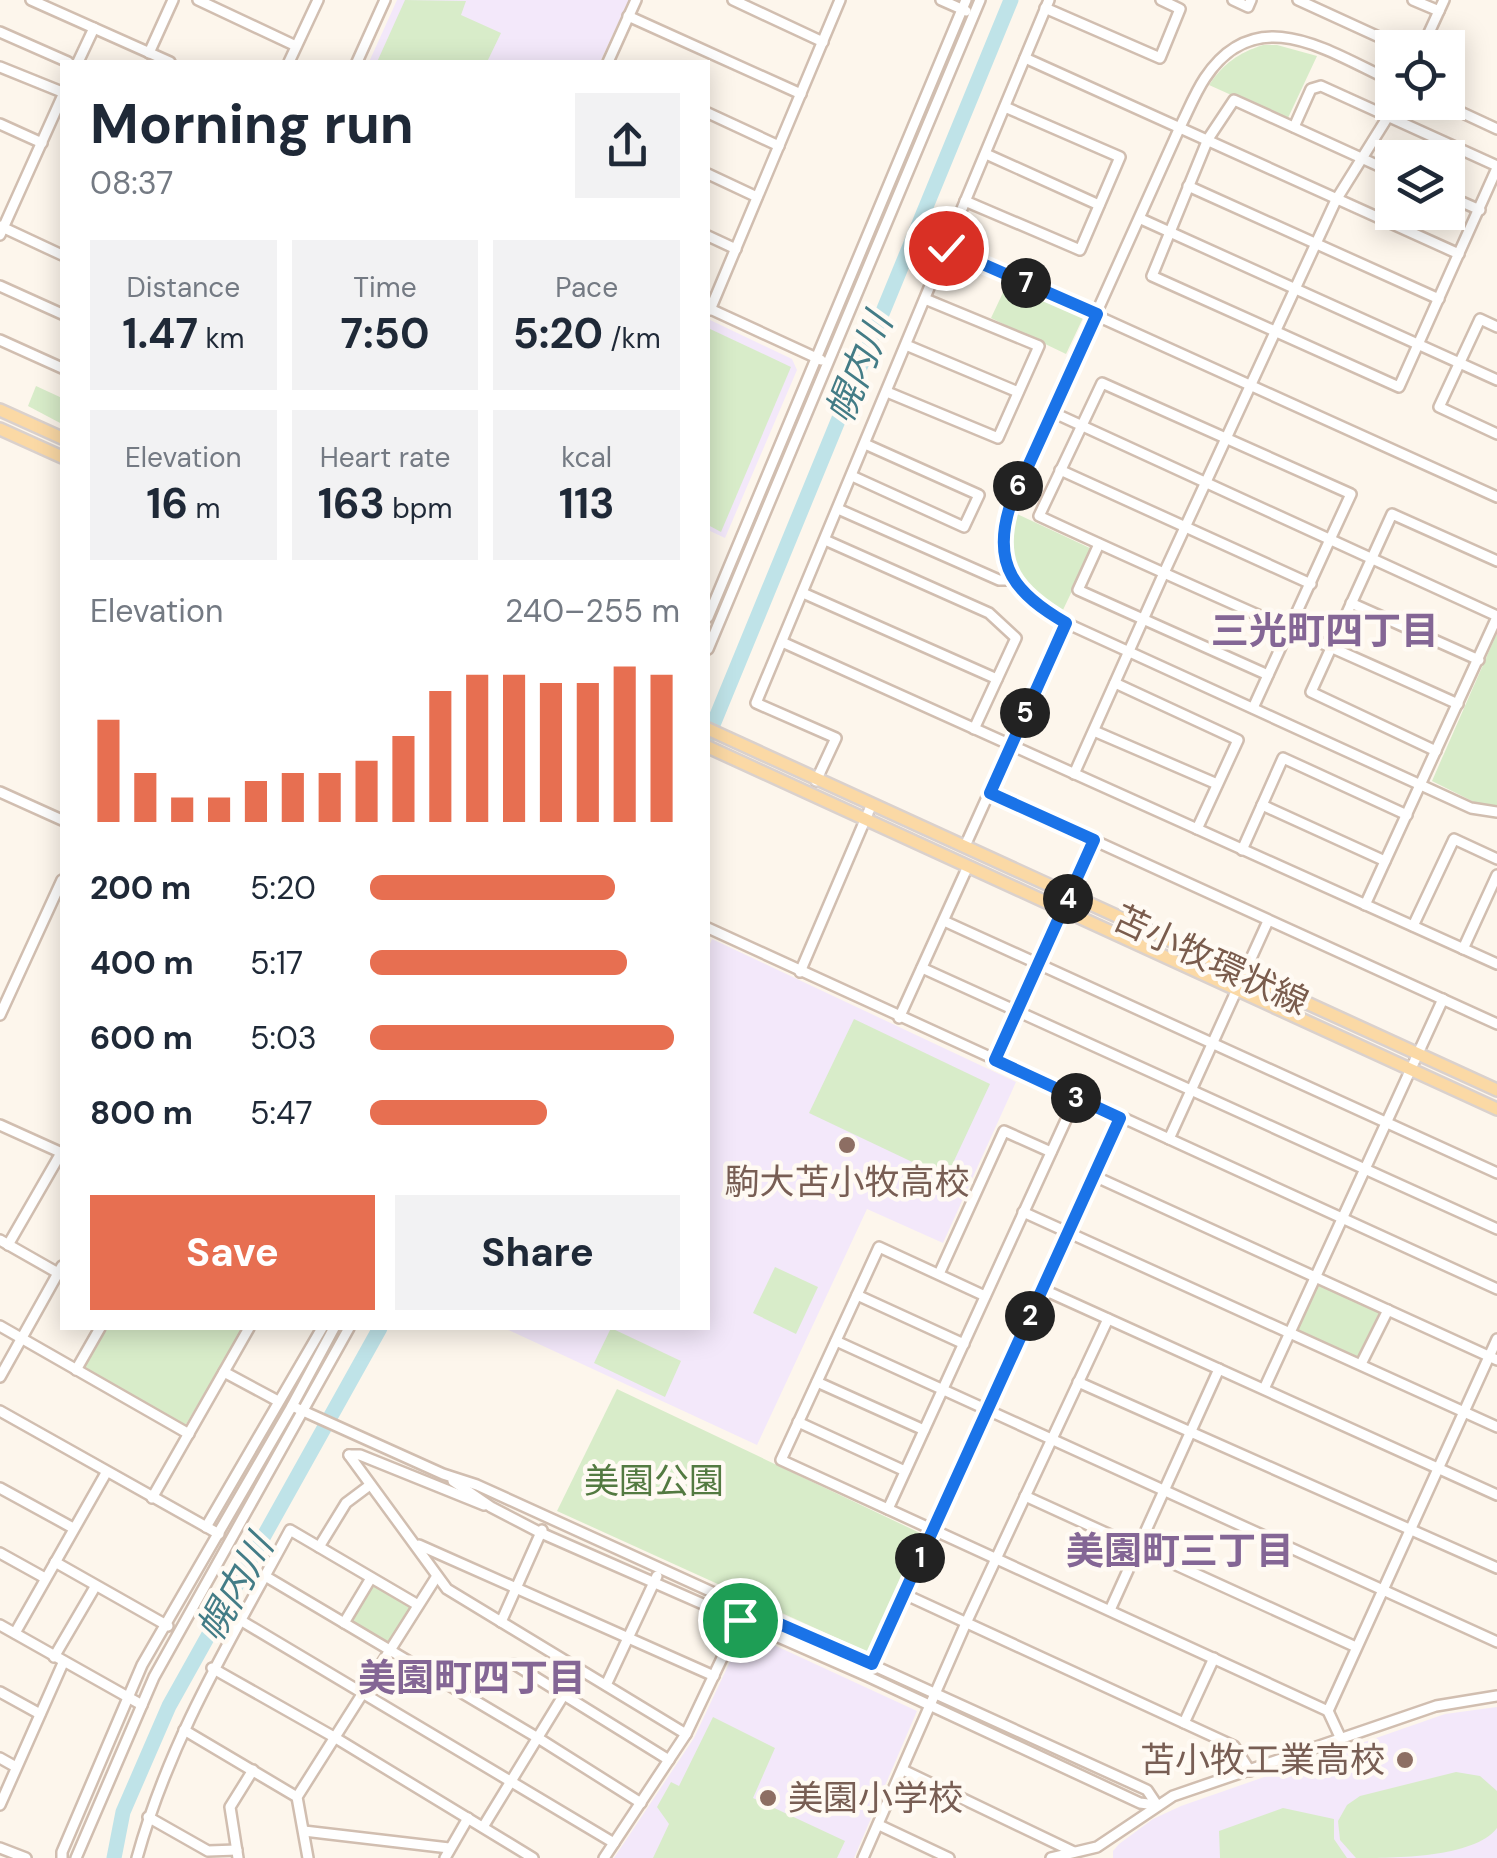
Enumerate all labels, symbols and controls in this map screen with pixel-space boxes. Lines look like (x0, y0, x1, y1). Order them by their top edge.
map controls (1375, 30, 1465, 230)
button: locate (1375, 30, 1465, 120)
text: Morning run (90, 88, 414, 160)
button: share (575, 93, 680, 198)
button: layers (1375, 140, 1465, 230)
text: 08:37 (90, 162, 173, 204)
pin (904, 206, 989, 291)
icon: check (919, 221, 974, 276)
pin: 7 (1001, 258, 1051, 308)
text: 7 (1018, 264, 1034, 301)
text: Distance (127, 269, 240, 306)
text: Time (353, 269, 417, 306)
text: Pace (555, 269, 618, 306)
water label: 幌内川 (814, 302, 905, 430)
text: 1.47 (122, 306, 198, 361)
text: 7:50 (341, 306, 429, 361)
text: 5:20 (513, 306, 603, 361)
text: km (198, 320, 244, 357)
text: /km (603, 320, 661, 357)
text: Elevation (125, 439, 242, 476)
text: Heart rate (320, 439, 450, 476)
text: kcal (561, 439, 612, 476)
pin: 6 (993, 461, 1043, 511)
text: 6 (1009, 467, 1027, 504)
text: 16 (146, 476, 188, 531)
text: 163 (318, 476, 385, 531)
text: 113 (559, 476, 615, 531)
text: m (188, 490, 220, 527)
text: bpm (385, 490, 452, 527)
text: Elevation (90, 590, 223, 632)
text: 240–255 m (505, 590, 680, 632)
district label: 三光町四丁目 (1211, 606, 1439, 656)
pin: 5 (1000, 688, 1050, 738)
text: 5 (1016, 694, 1034, 731)
text: 200 m (90, 867, 191, 909)
text: 5:20 (250, 867, 316, 909)
pin: 4 (1043, 874, 1093, 924)
text: 4 (1059, 880, 1077, 917)
street label: 苫小牧環状線 (1106, 895, 1316, 1025)
text: 400 m (90, 942, 194, 984)
text: 5:17 (250, 942, 303, 984)
text: 600 m (90, 1017, 193, 1059)
text: 5:03 (250, 1017, 317, 1059)
pin: 3 (1051, 1073, 1101, 1123)
text: 3 (1068, 1079, 1084, 1116)
text: 800 m (90, 1092, 193, 1134)
text: 5:47 (250, 1092, 313, 1134)
marker: 駒大苫小牧高校 (836, 1134, 858, 1156)
place label: 駒大苫小牧高校 (724, 1159, 970, 1205)
button: Save (90, 1195, 375, 1310)
button: Share (395, 1195, 680, 1310)
pin: 2 (1005, 1291, 1055, 1341)
text: 2 (1022, 1297, 1038, 1334)
park label: 美園公園 (584, 1458, 724, 1504)
water label: 幌内川 (185, 1523, 286, 1650)
district label: 美園町三丁目 (1066, 1526, 1294, 1576)
pin: 1 (895, 1533, 945, 1583)
text: 1 (915, 1539, 925, 1576)
pin (698, 1578, 783, 1663)
icon: arrive (713, 1593, 768, 1648)
district label: 美園町四丁目 (358, 1653, 586, 1703)
place label: 苫小牧工業高校 (1140, 1737, 1385, 1783)
marker: 苫小牧工業高校 (1394, 1749, 1416, 1771)
place label: 美園小学校 (788, 1775, 963, 1821)
marker: 美園小学校 (757, 1787, 779, 1809)

